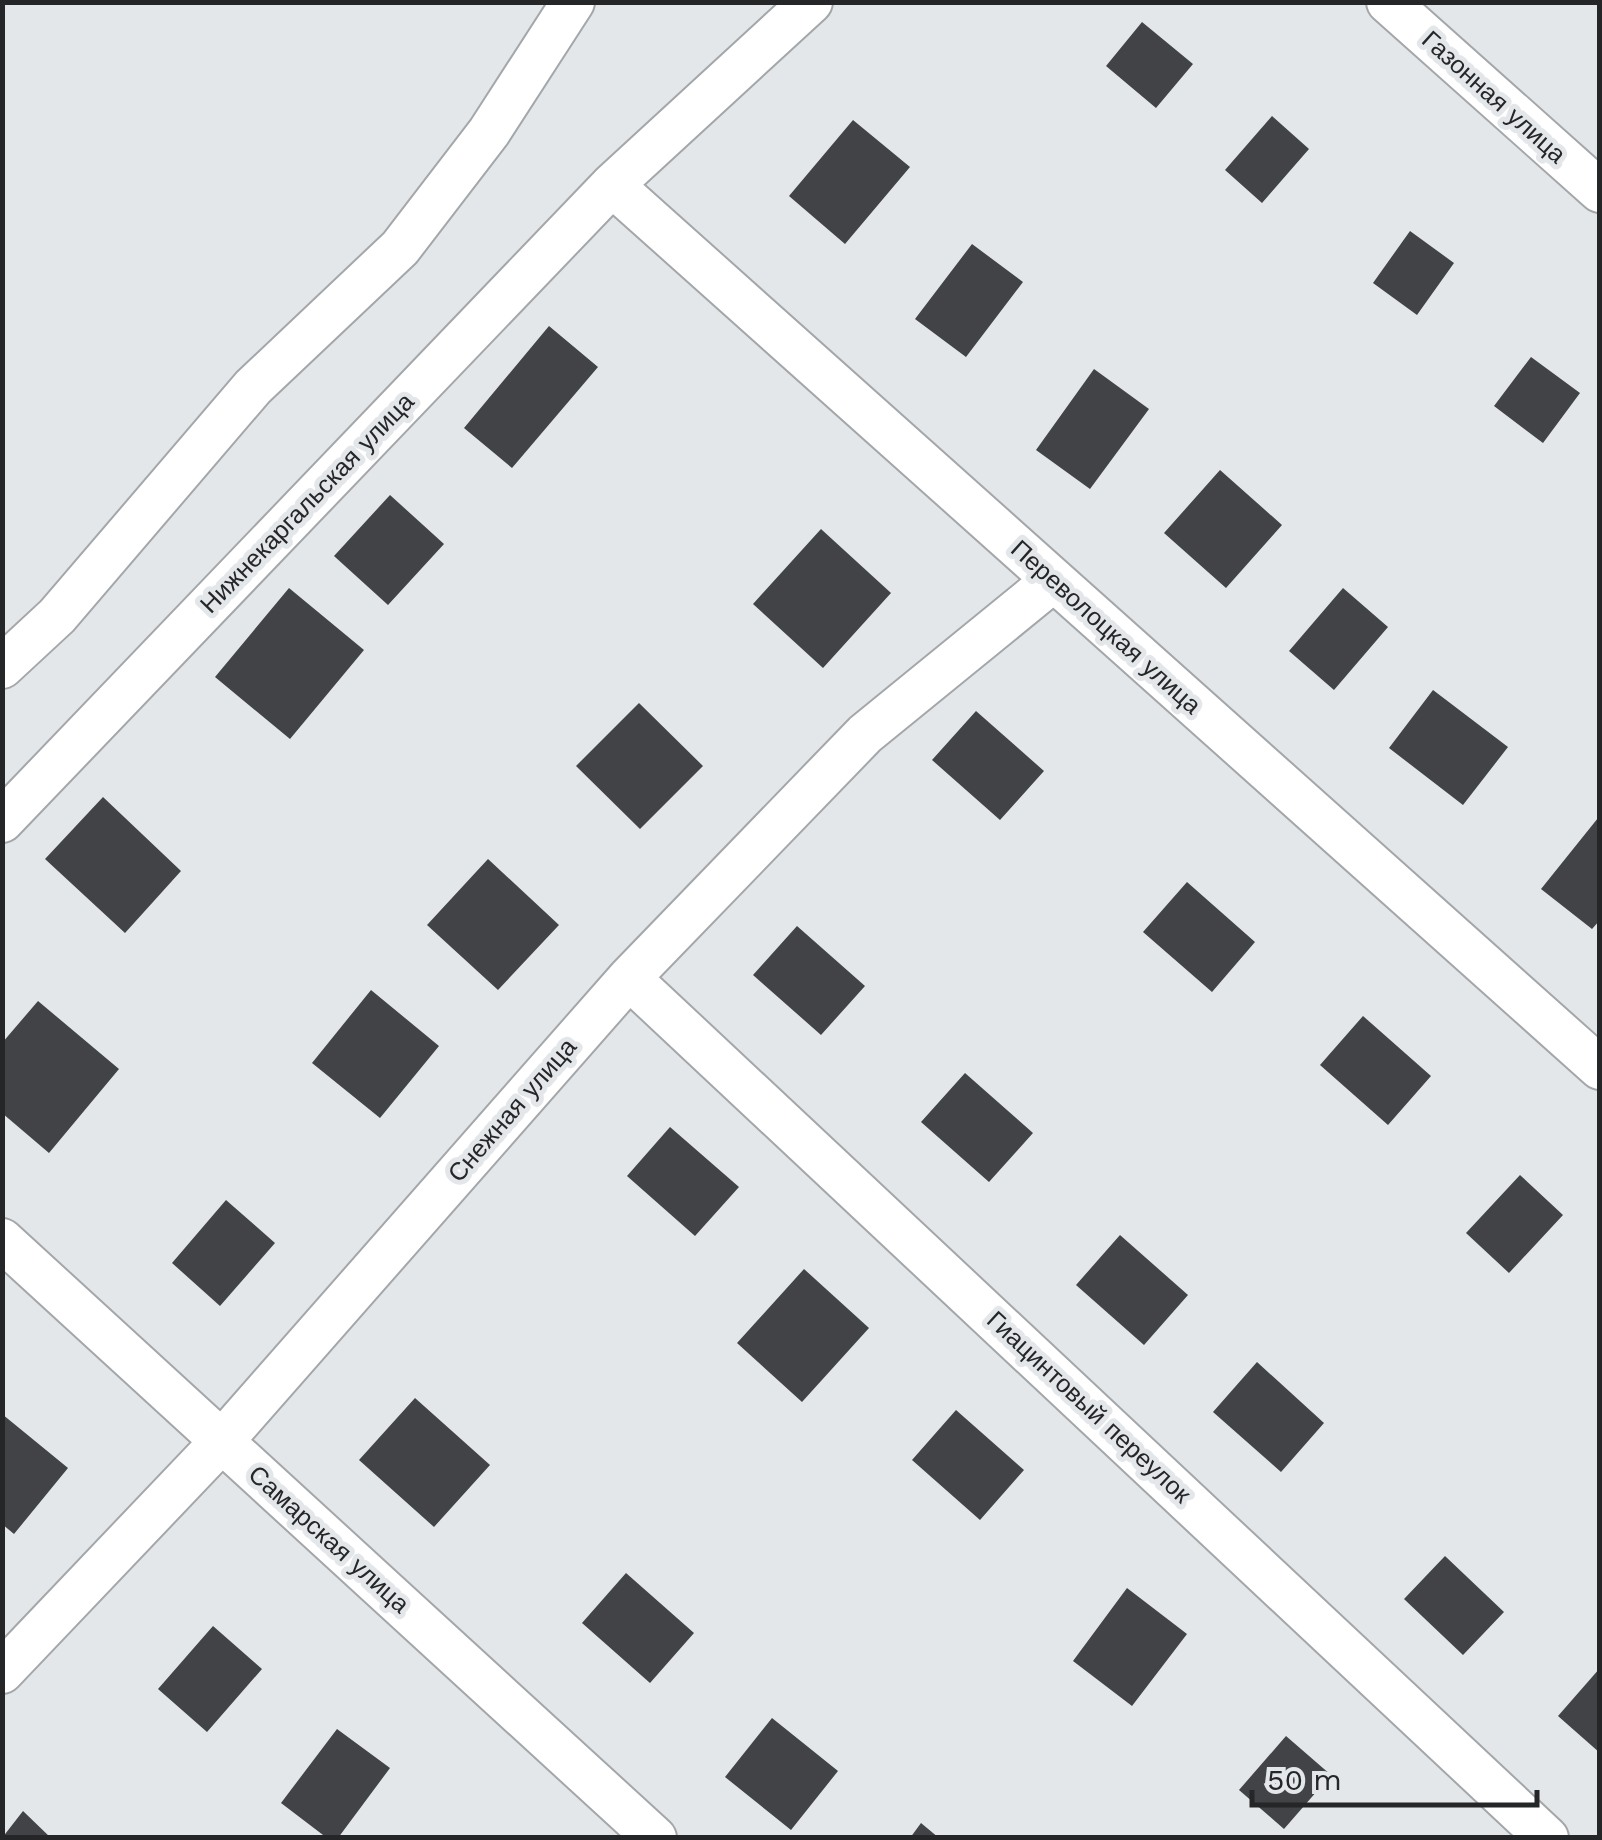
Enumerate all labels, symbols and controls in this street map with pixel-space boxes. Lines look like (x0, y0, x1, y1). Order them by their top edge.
street label: Газонная улица (1416, 25, 1572, 169)
street label: Нижнекаргальская улица (194, 387, 420, 619)
street label: Переволоцкая улица (1005, 534, 1207, 720)
street label: Снежная улица (442, 1032, 582, 1188)
street label: Гиацинтовый переулок (981, 1305, 1197, 1510)
street label: Самарская улица (243, 1459, 415, 1619)
scale bar (1252, 1745, 1537, 1807)
text: 50 m (1267, 1762, 1342, 1797)

